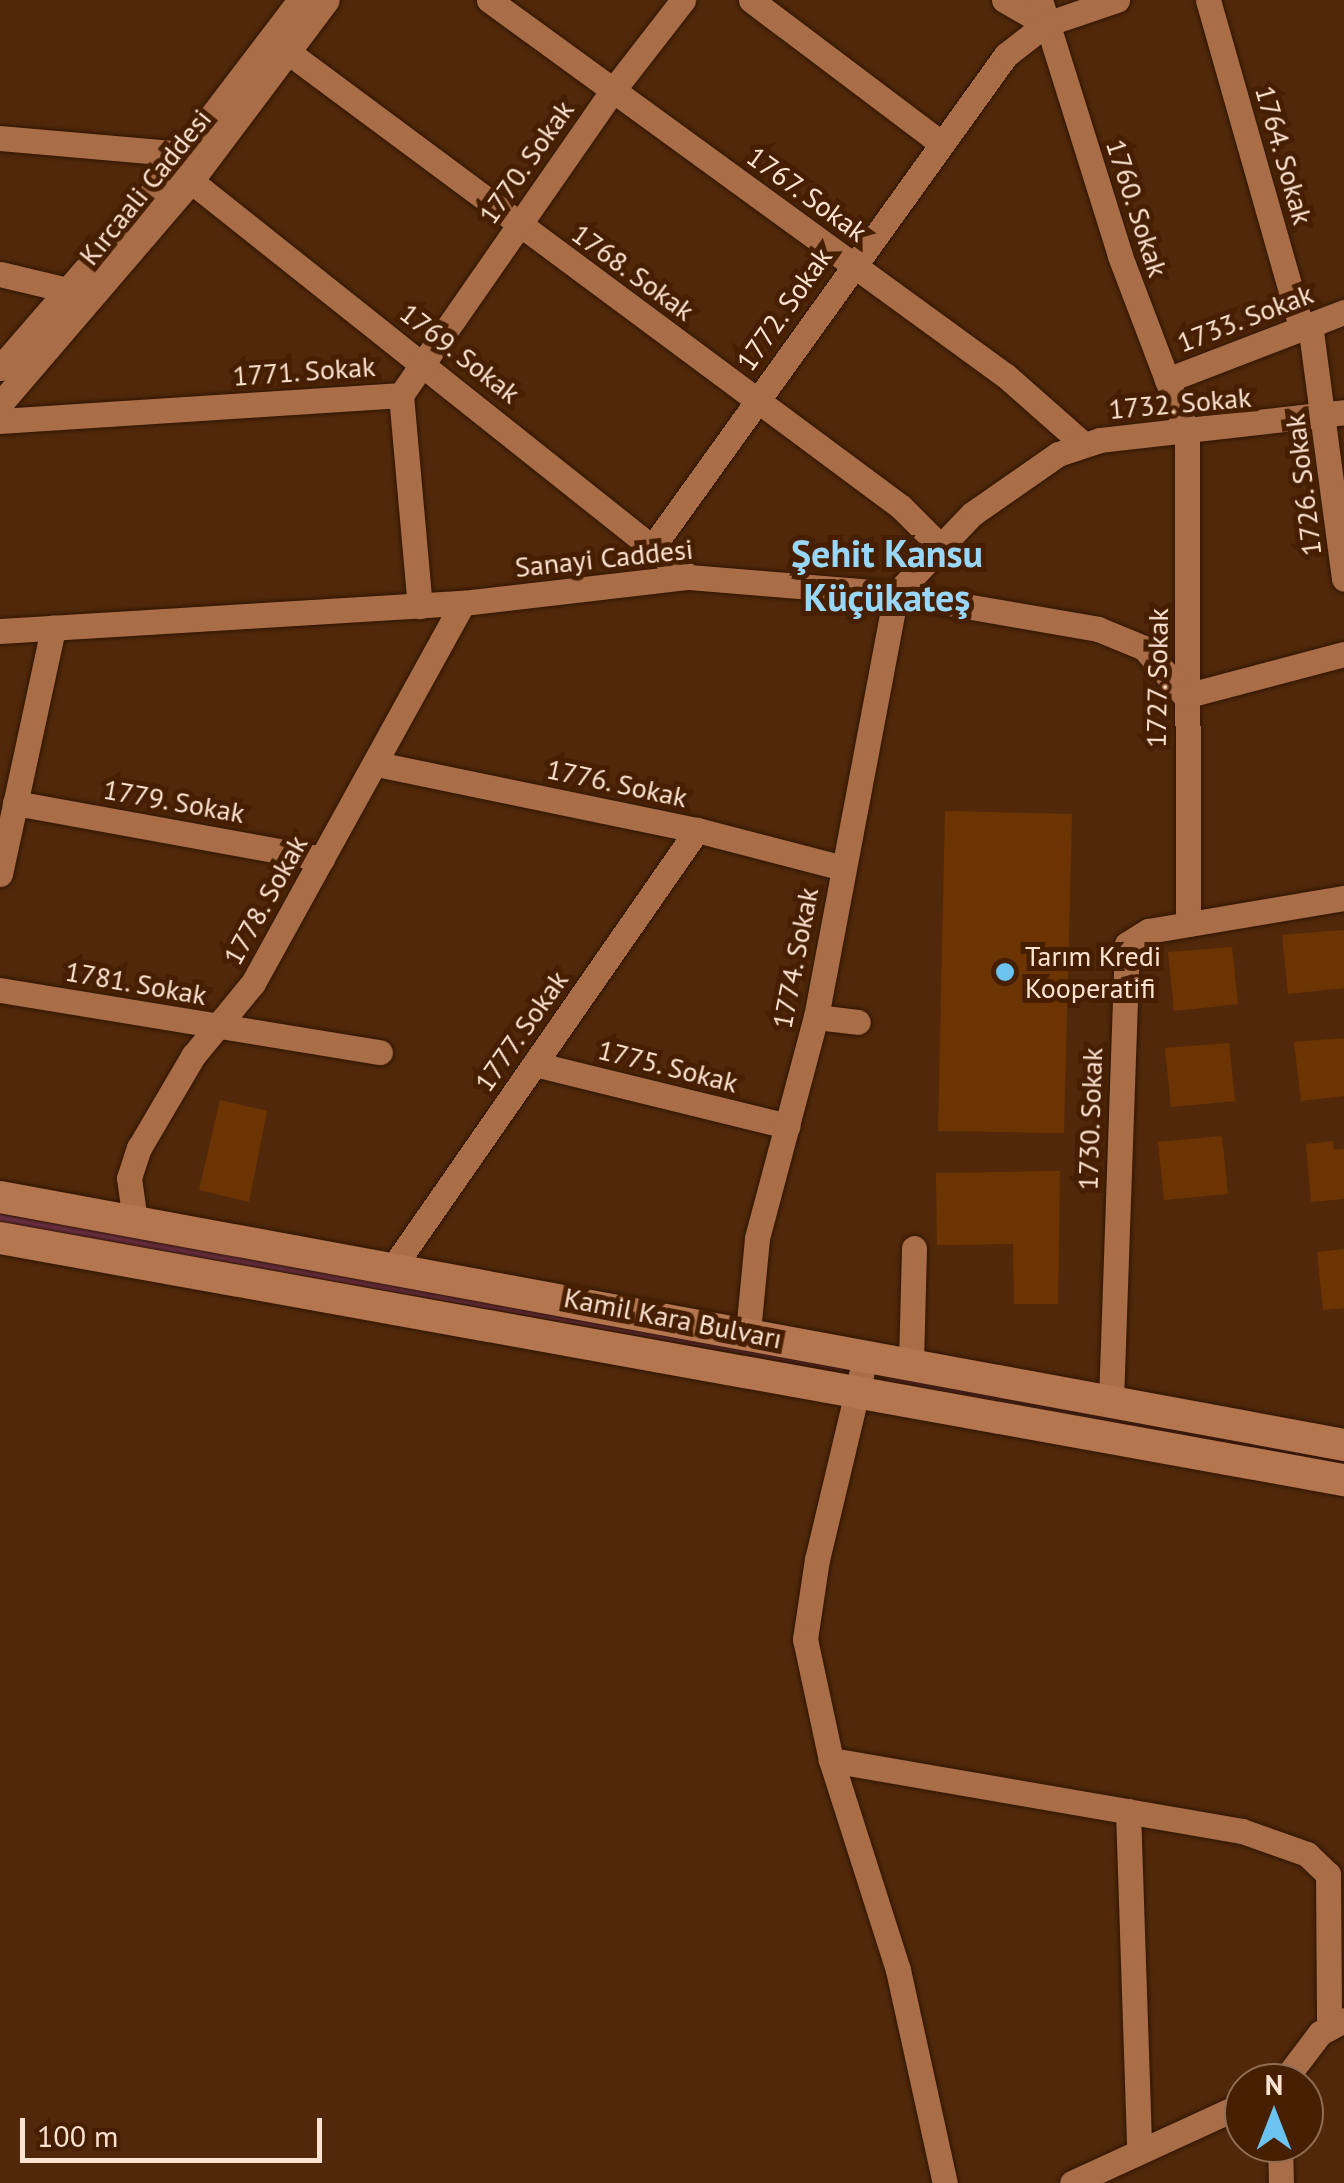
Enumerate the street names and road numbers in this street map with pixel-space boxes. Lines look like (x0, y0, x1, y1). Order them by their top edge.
street label: 1764. Sokak (1248, 81, 1320, 229)
street label: 1770. Sokak (471, 93, 581, 231)
street label: Kırcaali Caddesi (72, 102, 218, 272)
street label: 1760. Sokak (1099, 134, 1175, 282)
street label: 1767. Sokak (740, 139, 874, 249)
street label: 1768. Sokak (564, 216, 702, 328)
street label: 1772. Sokak (729, 240, 839, 378)
street label: 1733. Sokak (1171, 276, 1319, 360)
street label: 1769. Sokak (392, 295, 528, 411)
street label: 1771. Sokak (230, 349, 378, 393)
street label: 1732. Sokak (1106, 380, 1254, 426)
street label: 1726. Sokak (1277, 411, 1329, 559)
street label: Sanayi Caddesi (513, 532, 695, 584)
street label: 1727. Sokak (1139, 607, 1175, 749)
street label: 1776. Sokak (543, 751, 691, 815)
street label: 1779. Sokak (100, 772, 248, 830)
street label: 1778. Sokak (215, 828, 315, 972)
street label: 1774. Sokak (765, 884, 825, 1032)
street label: 1781. Sokak (62, 954, 210, 1012)
street label: 1777. Sokak (467, 963, 575, 1099)
street label: 1775. Sokak (594, 1032, 742, 1100)
street label: 1730. Sokak (1071, 1046, 1109, 1192)
street label: Kamil Kara Bulvarı (561, 1280, 785, 1356)

